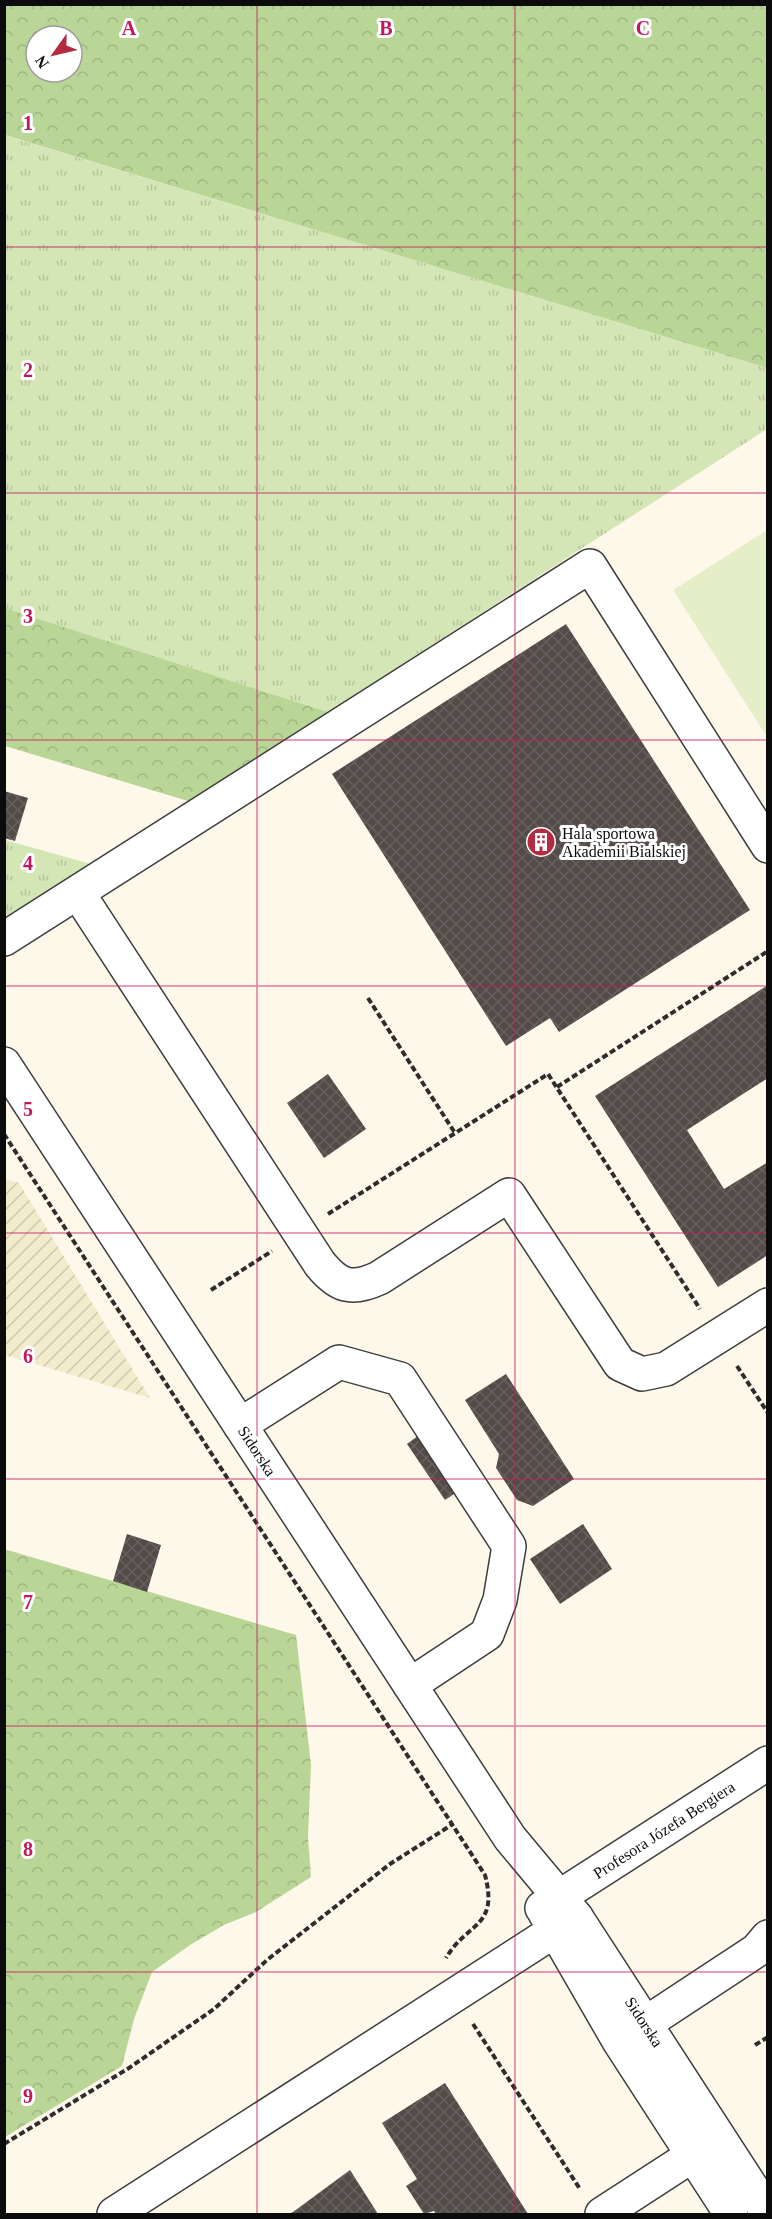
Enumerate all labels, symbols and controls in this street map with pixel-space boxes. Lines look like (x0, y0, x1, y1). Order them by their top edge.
text: A (122, 17, 137, 39)
text: B (379, 17, 393, 39)
text: C (636, 17, 650, 39)
north arrow (24, 24, 84, 84)
text: N (31, 52, 52, 72)
text: 1 (23, 112, 33, 134)
text: 2 (23, 359, 33, 381)
text: 3 (23, 605, 33, 627)
place label: Hala sportowa Akademii Bialskiej (562, 825, 686, 861)
building icon: Hala sportowa Akademii Bialskiej (525, 826, 557, 858)
text: 4 (23, 852, 33, 874)
text: 5 (23, 1098, 33, 1120)
text: 6 (23, 1345, 33, 1367)
street label: Sidorska (235, 1423, 279, 1479)
text: 7 (23, 1591, 33, 1613)
street label: Profesora Józefa Bergiera (590, 1778, 738, 1883)
text: 8 (23, 1838, 33, 1860)
street label: Sidorska (622, 1994, 666, 2050)
text: 9 (23, 2085, 33, 2107)

